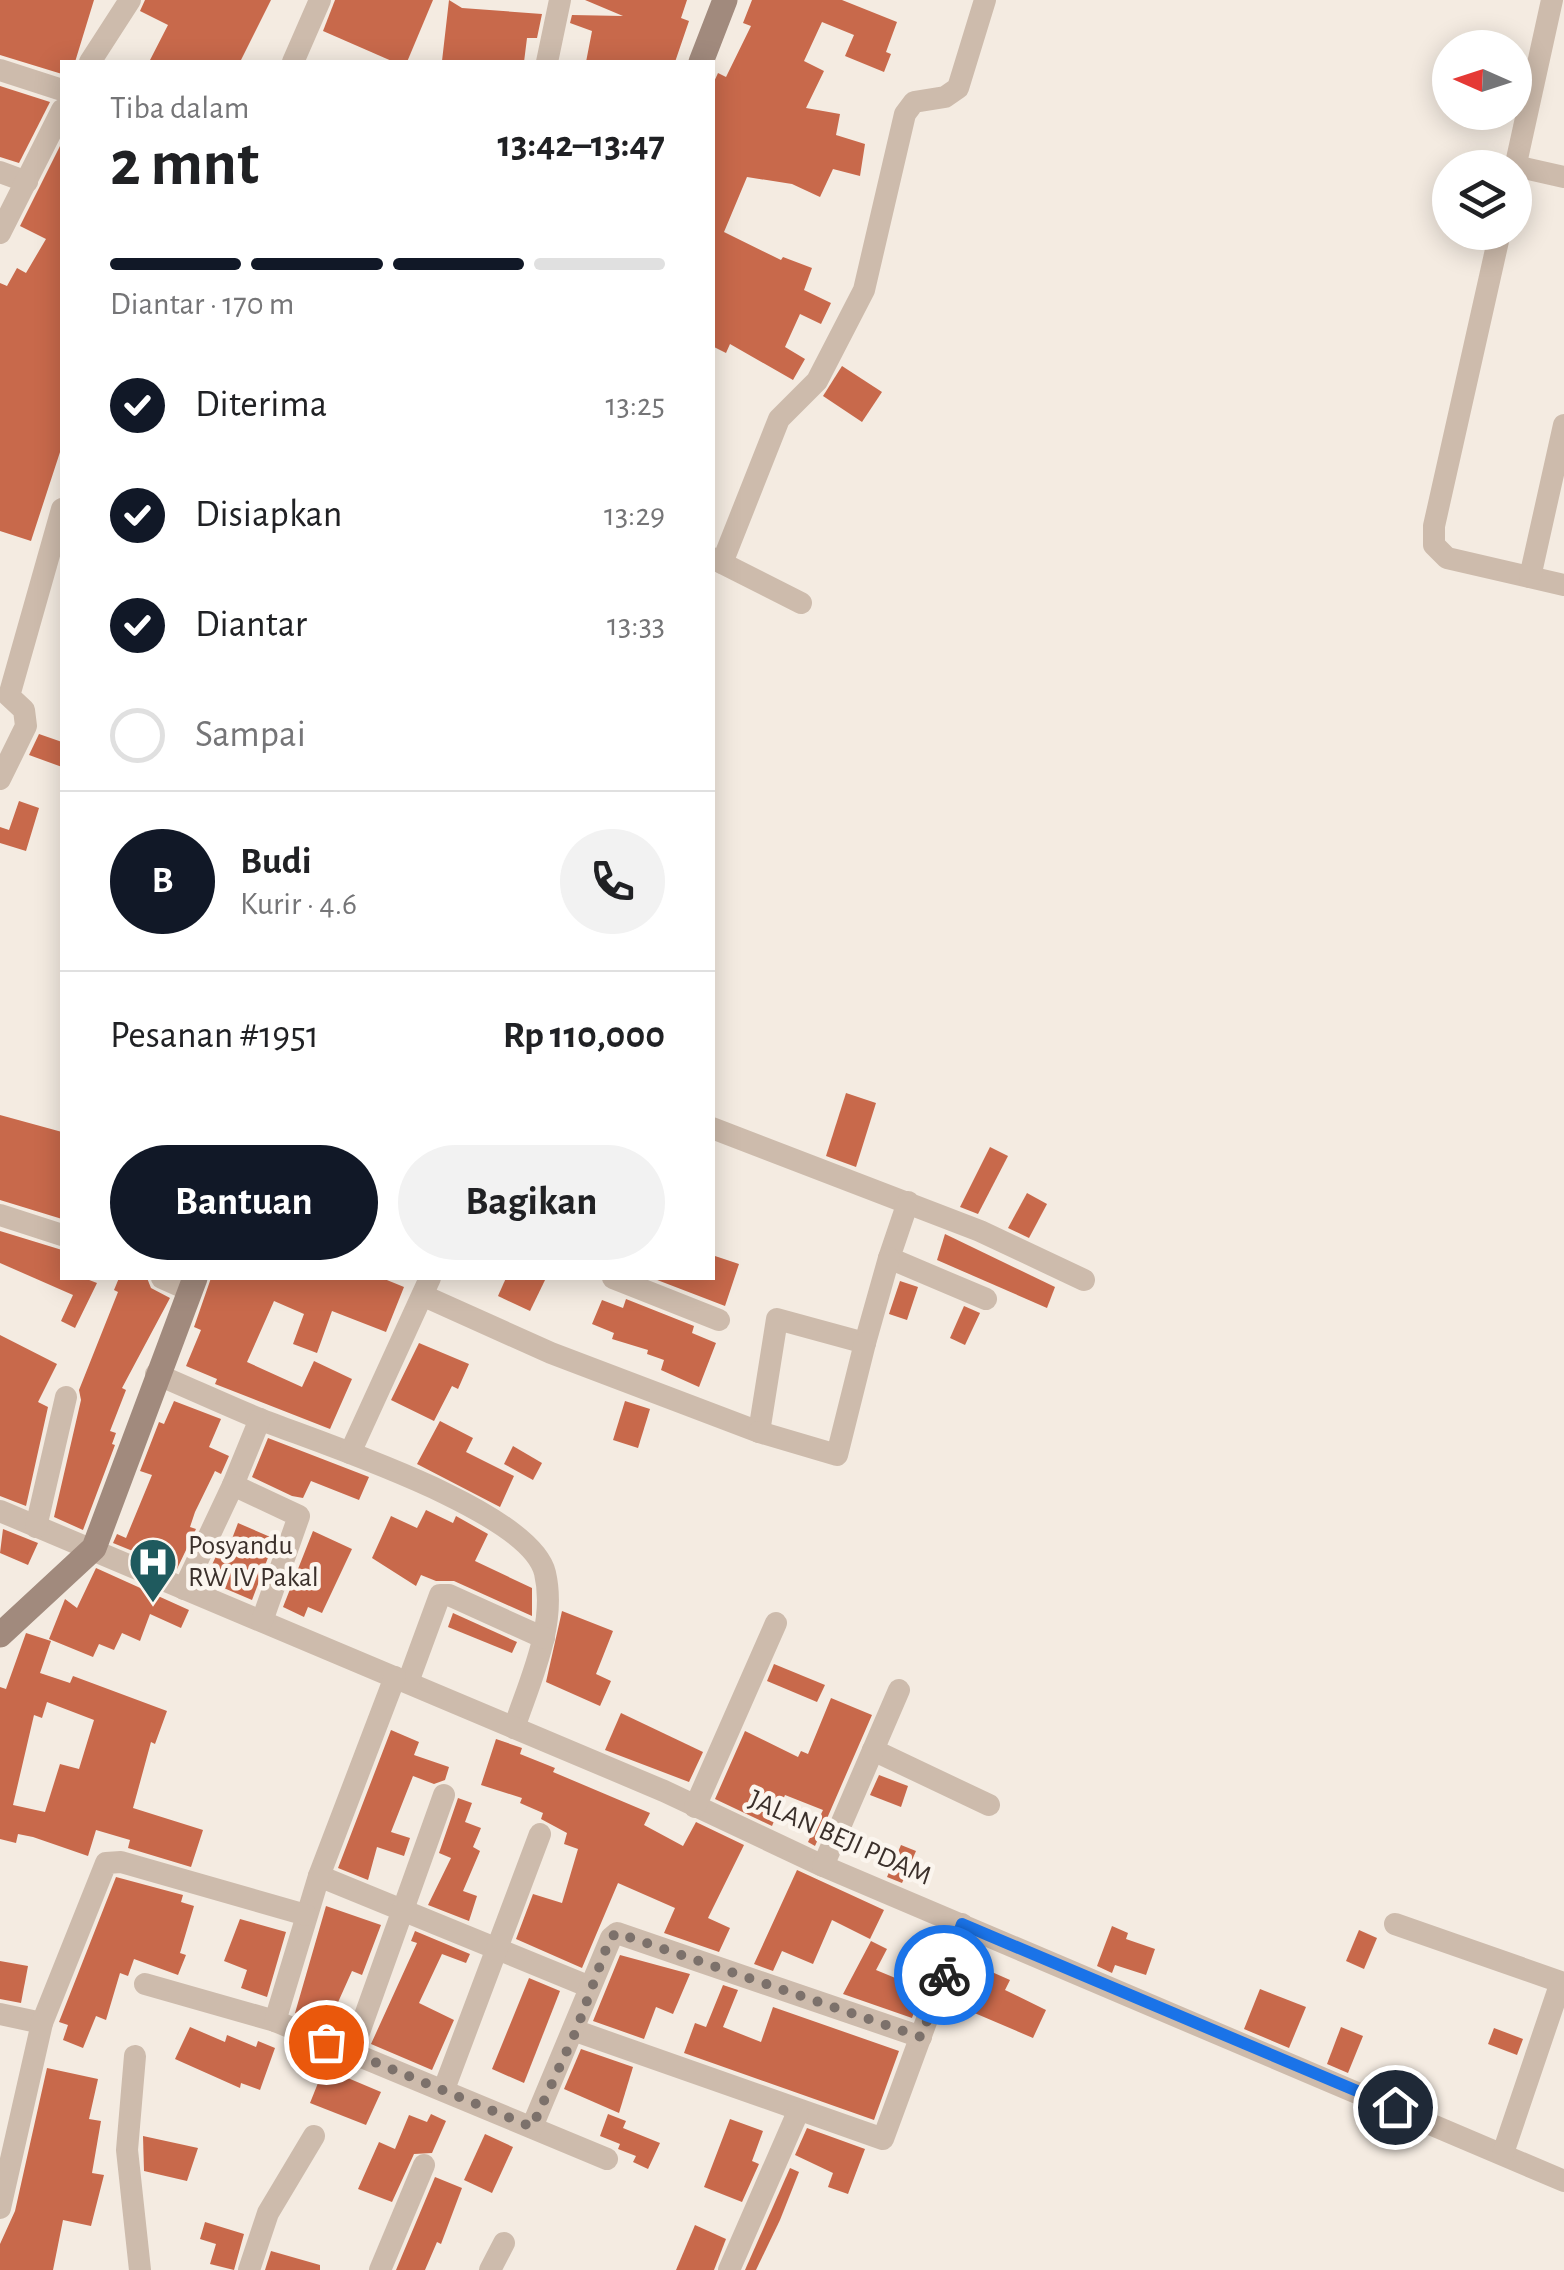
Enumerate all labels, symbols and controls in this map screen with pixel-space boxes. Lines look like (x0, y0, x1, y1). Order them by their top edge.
north arrow (1432, 30, 1532, 130)
map controls (1432, 30, 1532, 250)
text: Tiba dalam (110, 92, 249, 124)
text: 13:42–13:47 (497, 126, 665, 164)
text: 2 mnt (110, 132, 259, 197)
button: layers (1432, 150, 1532, 250)
text: Diantar · 170 m (110, 288, 294, 320)
icon: check (110, 378, 165, 433)
text: Diterima (195, 386, 327, 424)
text: 13:25 (606, 389, 665, 421)
icon: check (110, 488, 165, 543)
text: Disiapkan (195, 496, 342, 534)
text: 13:29 (604, 499, 665, 531)
icon: check (110, 598, 165, 653)
text: Diantar (195, 606, 307, 644)
text: 13:33 (607, 609, 665, 641)
text: Sampai (195, 716, 306, 754)
button: phone (560, 829, 665, 934)
text: Budi (240, 843, 312, 881)
text: B (151, 862, 174, 900)
text: Kurir · 4.6 (240, 888, 357, 920)
text: Pesanan #1951 (110, 1017, 319, 1055)
text: Rp 110,000 (503, 1017, 665, 1055)
button: Bantuan (110, 1145, 378, 1260)
button: Bagikan (398, 1145, 665, 1260)
place label: Posyandu RW IV Pakal (188, 1532, 319, 1592)
hospital icon: Posyandu RW IV Pakal (127, 1536, 179, 1604)
street label: JALAN BEJI PDAM (745, 1785, 935, 1891)
courier (894, 1925, 994, 2025)
icon: bike (917, 1948, 972, 2003)
pin (284, 2000, 369, 2085)
icon: bag (299, 2015, 354, 2070)
pin (1353, 2065, 1438, 2150)
icon: home (1368, 2080, 1423, 2135)

